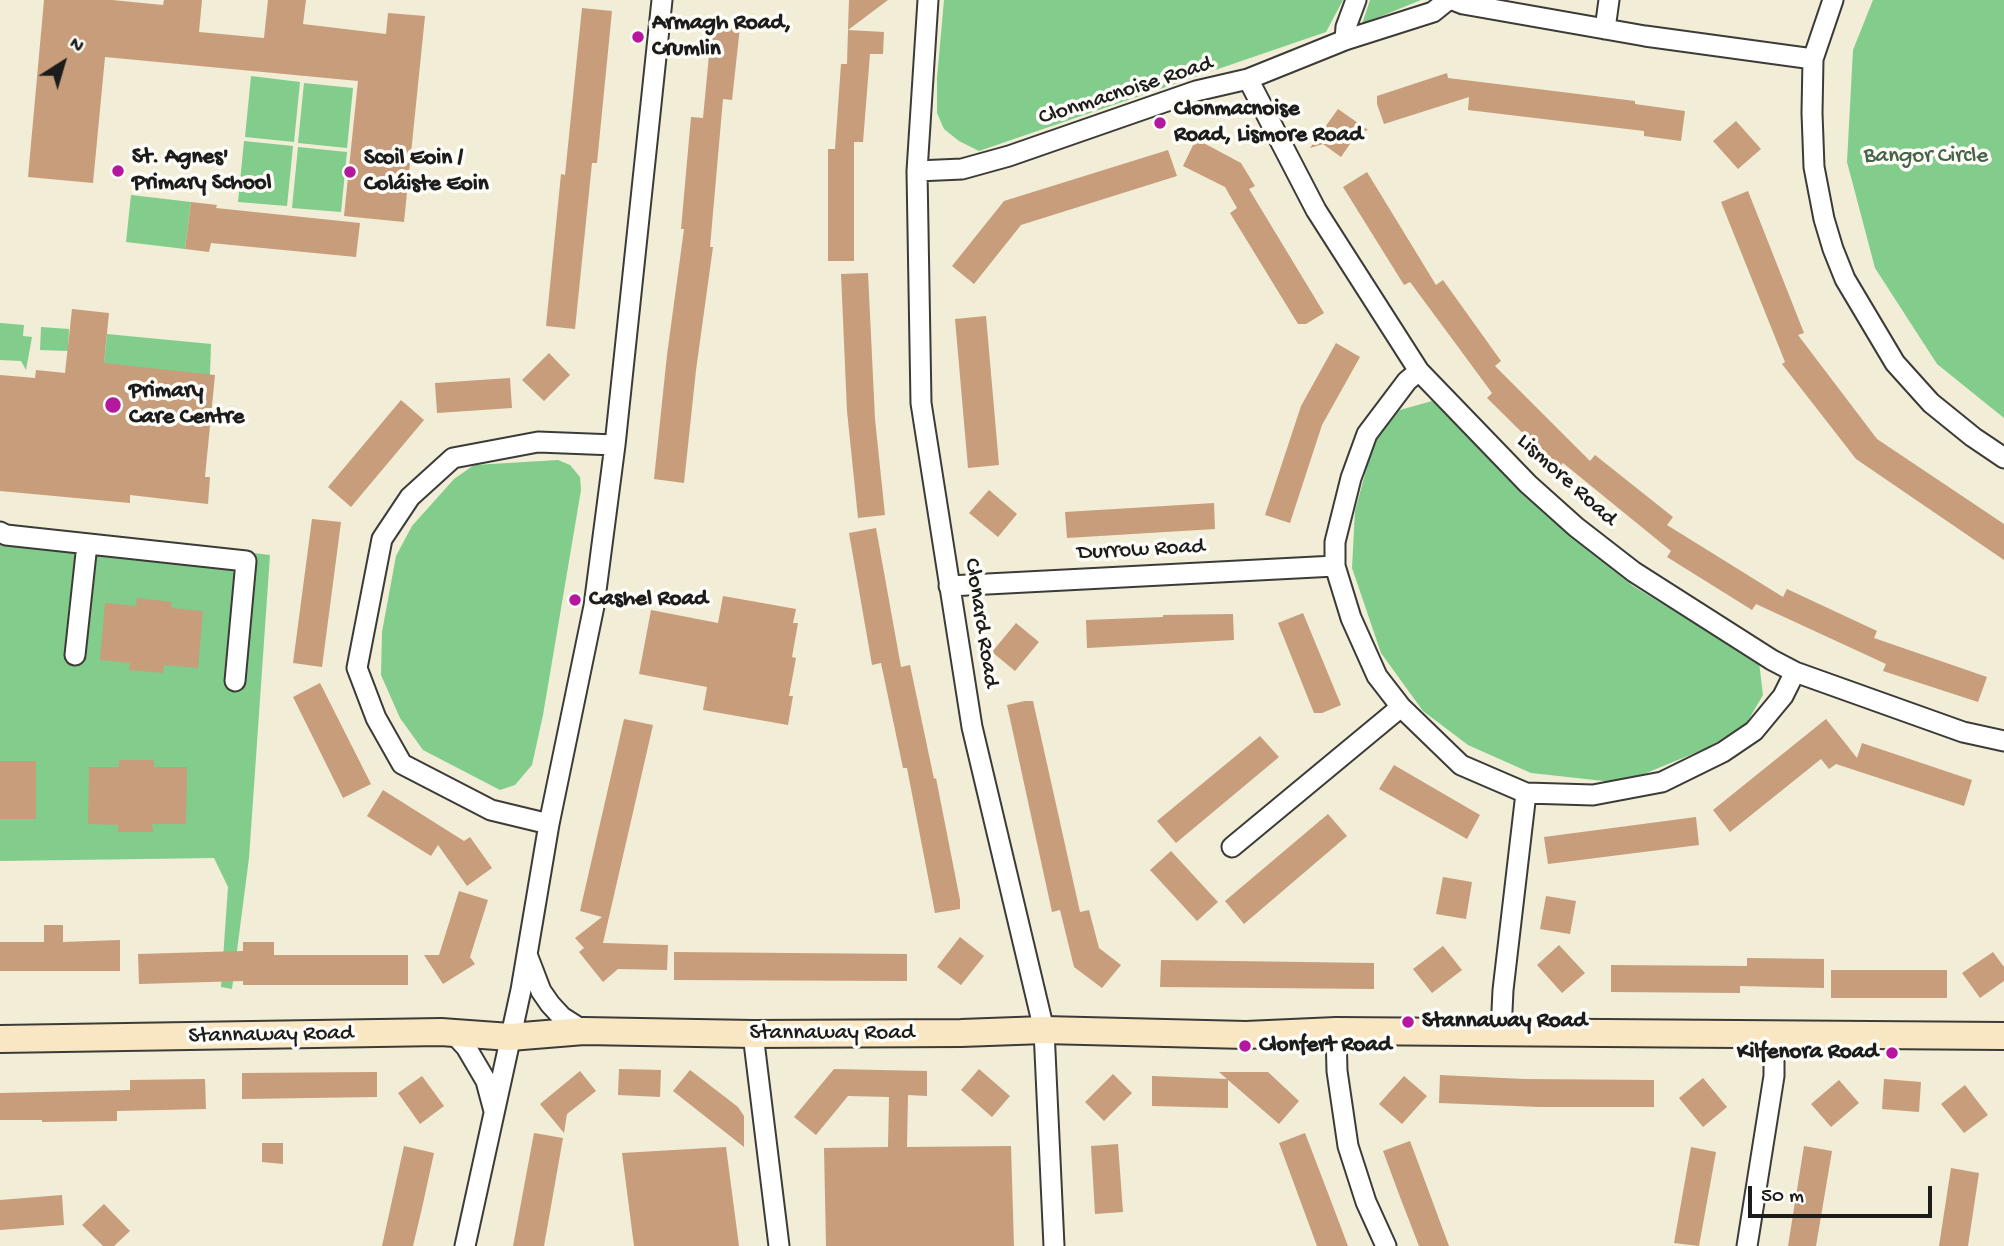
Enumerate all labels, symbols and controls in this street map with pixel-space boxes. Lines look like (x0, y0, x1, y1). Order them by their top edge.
place label: Armagh Road, Crumlin (652, 10, 791, 64)
north arrow (28, 28, 98, 98)
marker: Armagh Road, Crumlin (630, 29, 646, 45)
text: N (64, 33, 88, 59)
street label: Clonmacnoise Road (1036, 51, 1216, 133)
place label: Clonmacnoise Road, Lismore Road (1174, 96, 1363, 150)
marker: Clonmacnoise Road, Lismore Road (1152, 115, 1168, 131)
park label: Bangor Circle (1864, 143, 1988, 171)
place label: St. Agnes' Primary School (132, 144, 272, 198)
place label: Scoil Eoin / Coláiste Eoin (364, 145, 489, 199)
marker: St. Agnes' Primary School (110, 163, 126, 179)
marker: Scoil Eoin / Coláiste Eoin (342, 164, 358, 180)
place label: Primary Care Centre (129, 378, 244, 432)
marker: Primary Care Centre (103, 395, 123, 415)
street label: Lismore Road (1510, 429, 1622, 533)
street label: Durrow Road (1077, 534, 1205, 568)
street label: Clonard Road (956, 556, 1004, 690)
place label: Cashel Road (589, 586, 708, 614)
marker: Cashel Road (567, 592, 583, 608)
place label: Stannaway Road (1422, 1008, 1587, 1036)
marker: Stannaway Road (1400, 1014, 1416, 1030)
street label: Stannaway Road (749, 1020, 915, 1048)
street label: Stannaway Road (188, 1021, 354, 1051)
place label: Clonfert Road (1259, 1032, 1392, 1060)
marker: Clonfert Road (1237, 1038, 1253, 1054)
place label: Kilfenora Road (1737, 1039, 1878, 1067)
marker: Kilfenora Road (1884, 1045, 1900, 1061)
scale bar (1752, 1172, 1936, 1216)
text: 50 m (1761, 1185, 1804, 1210)

